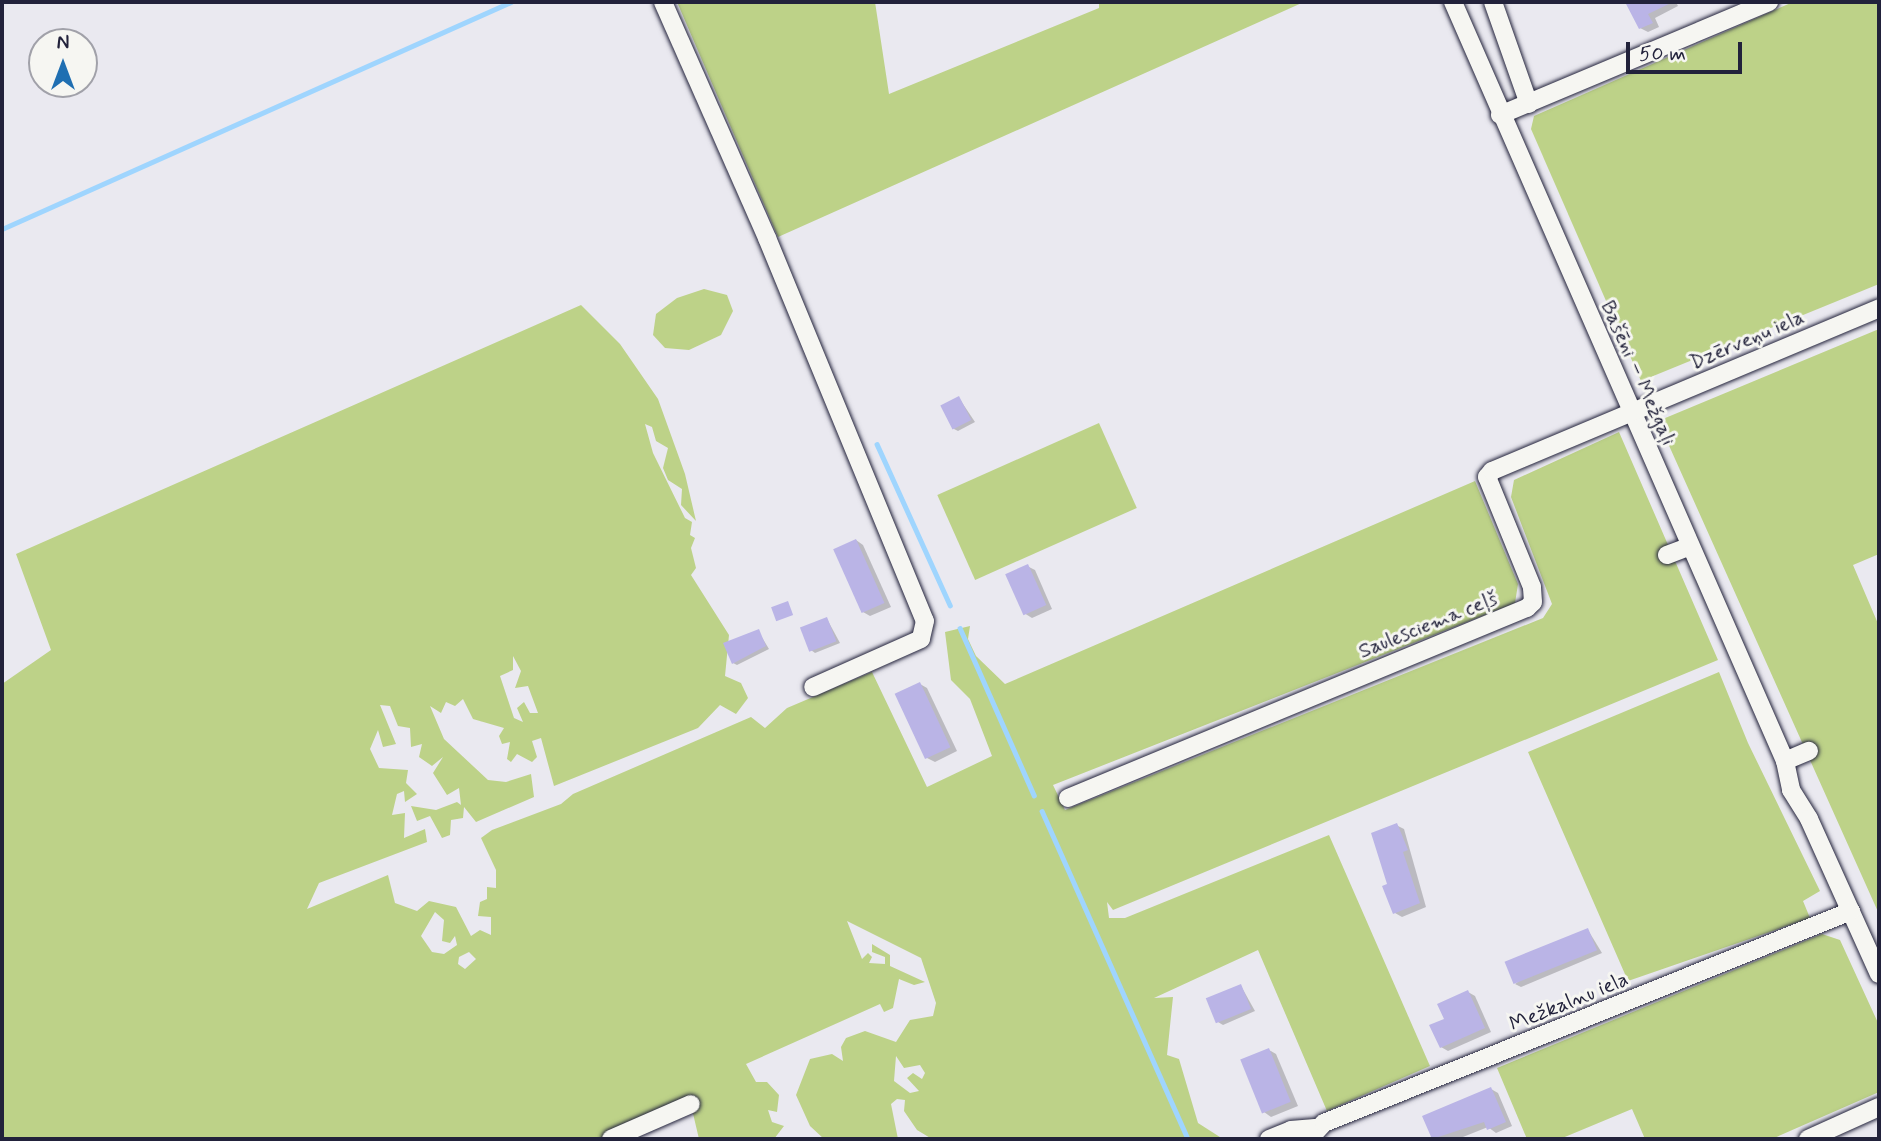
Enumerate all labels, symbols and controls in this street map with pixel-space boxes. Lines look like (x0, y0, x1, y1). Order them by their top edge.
north arrow (28, 28, 98, 98)
scale bar (1629, 28, 1744, 72)
text: N (57, 31, 69, 56)
text: 50 m (1639, 40, 1686, 68)
street label: Bašēni – Mežgaļi (1595, 297, 1681, 449)
street label: Dzērveņu iela (1685, 304, 1809, 376)
street label: Saulesciema ceļš (1355, 586, 1501, 664)
street label: Mežkalnu iela (1505, 966, 1633, 1038)

